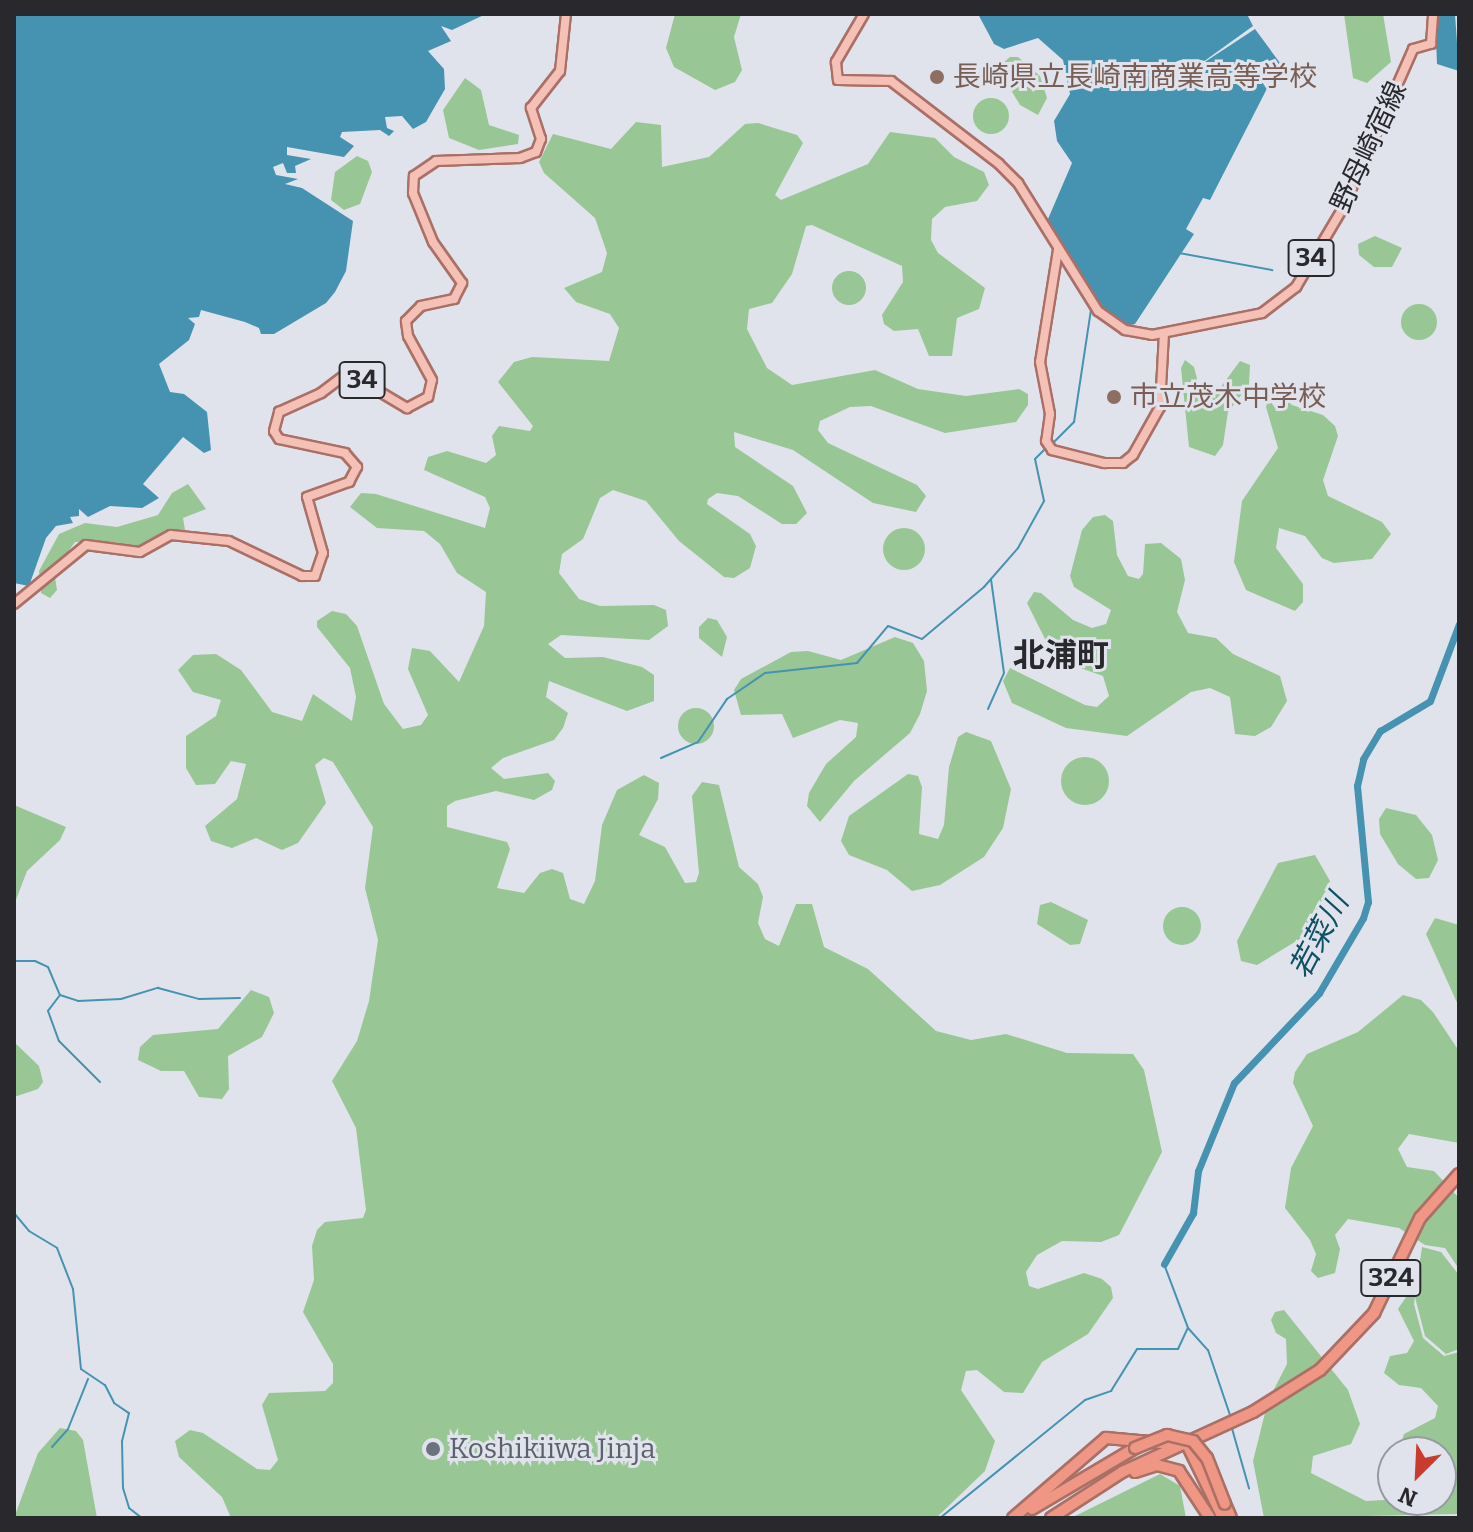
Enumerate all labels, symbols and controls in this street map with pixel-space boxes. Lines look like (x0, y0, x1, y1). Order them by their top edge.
place label: 長崎県立長崎南商業高等学校 (953, 60, 1317, 94)
marker: 長崎県立長崎南商業高等学校 (928, 68, 946, 86)
street label: 野母崎宿線 (1324, 76, 1414, 218)
road number: 34 (1287, 236, 1335, 280)
road number: 34 (338, 358, 386, 402)
place label: 市立茂木中学校 (1130, 380, 1326, 414)
marker: 市立茂木中学校 (1105, 388, 1123, 406)
district label: 北浦町 (1013, 636, 1109, 674)
water label: 若菜川 (1282, 888, 1356, 984)
road number: 324 (1359, 1256, 1423, 1300)
place label: Koshikiiwa Jinja (449, 1432, 655, 1466)
north arrow (1377, 1436, 1457, 1516)
marker: Koshikiiwa Jinja (424, 1440, 442, 1458)
text: N (1395, 1481, 1421, 1512)

